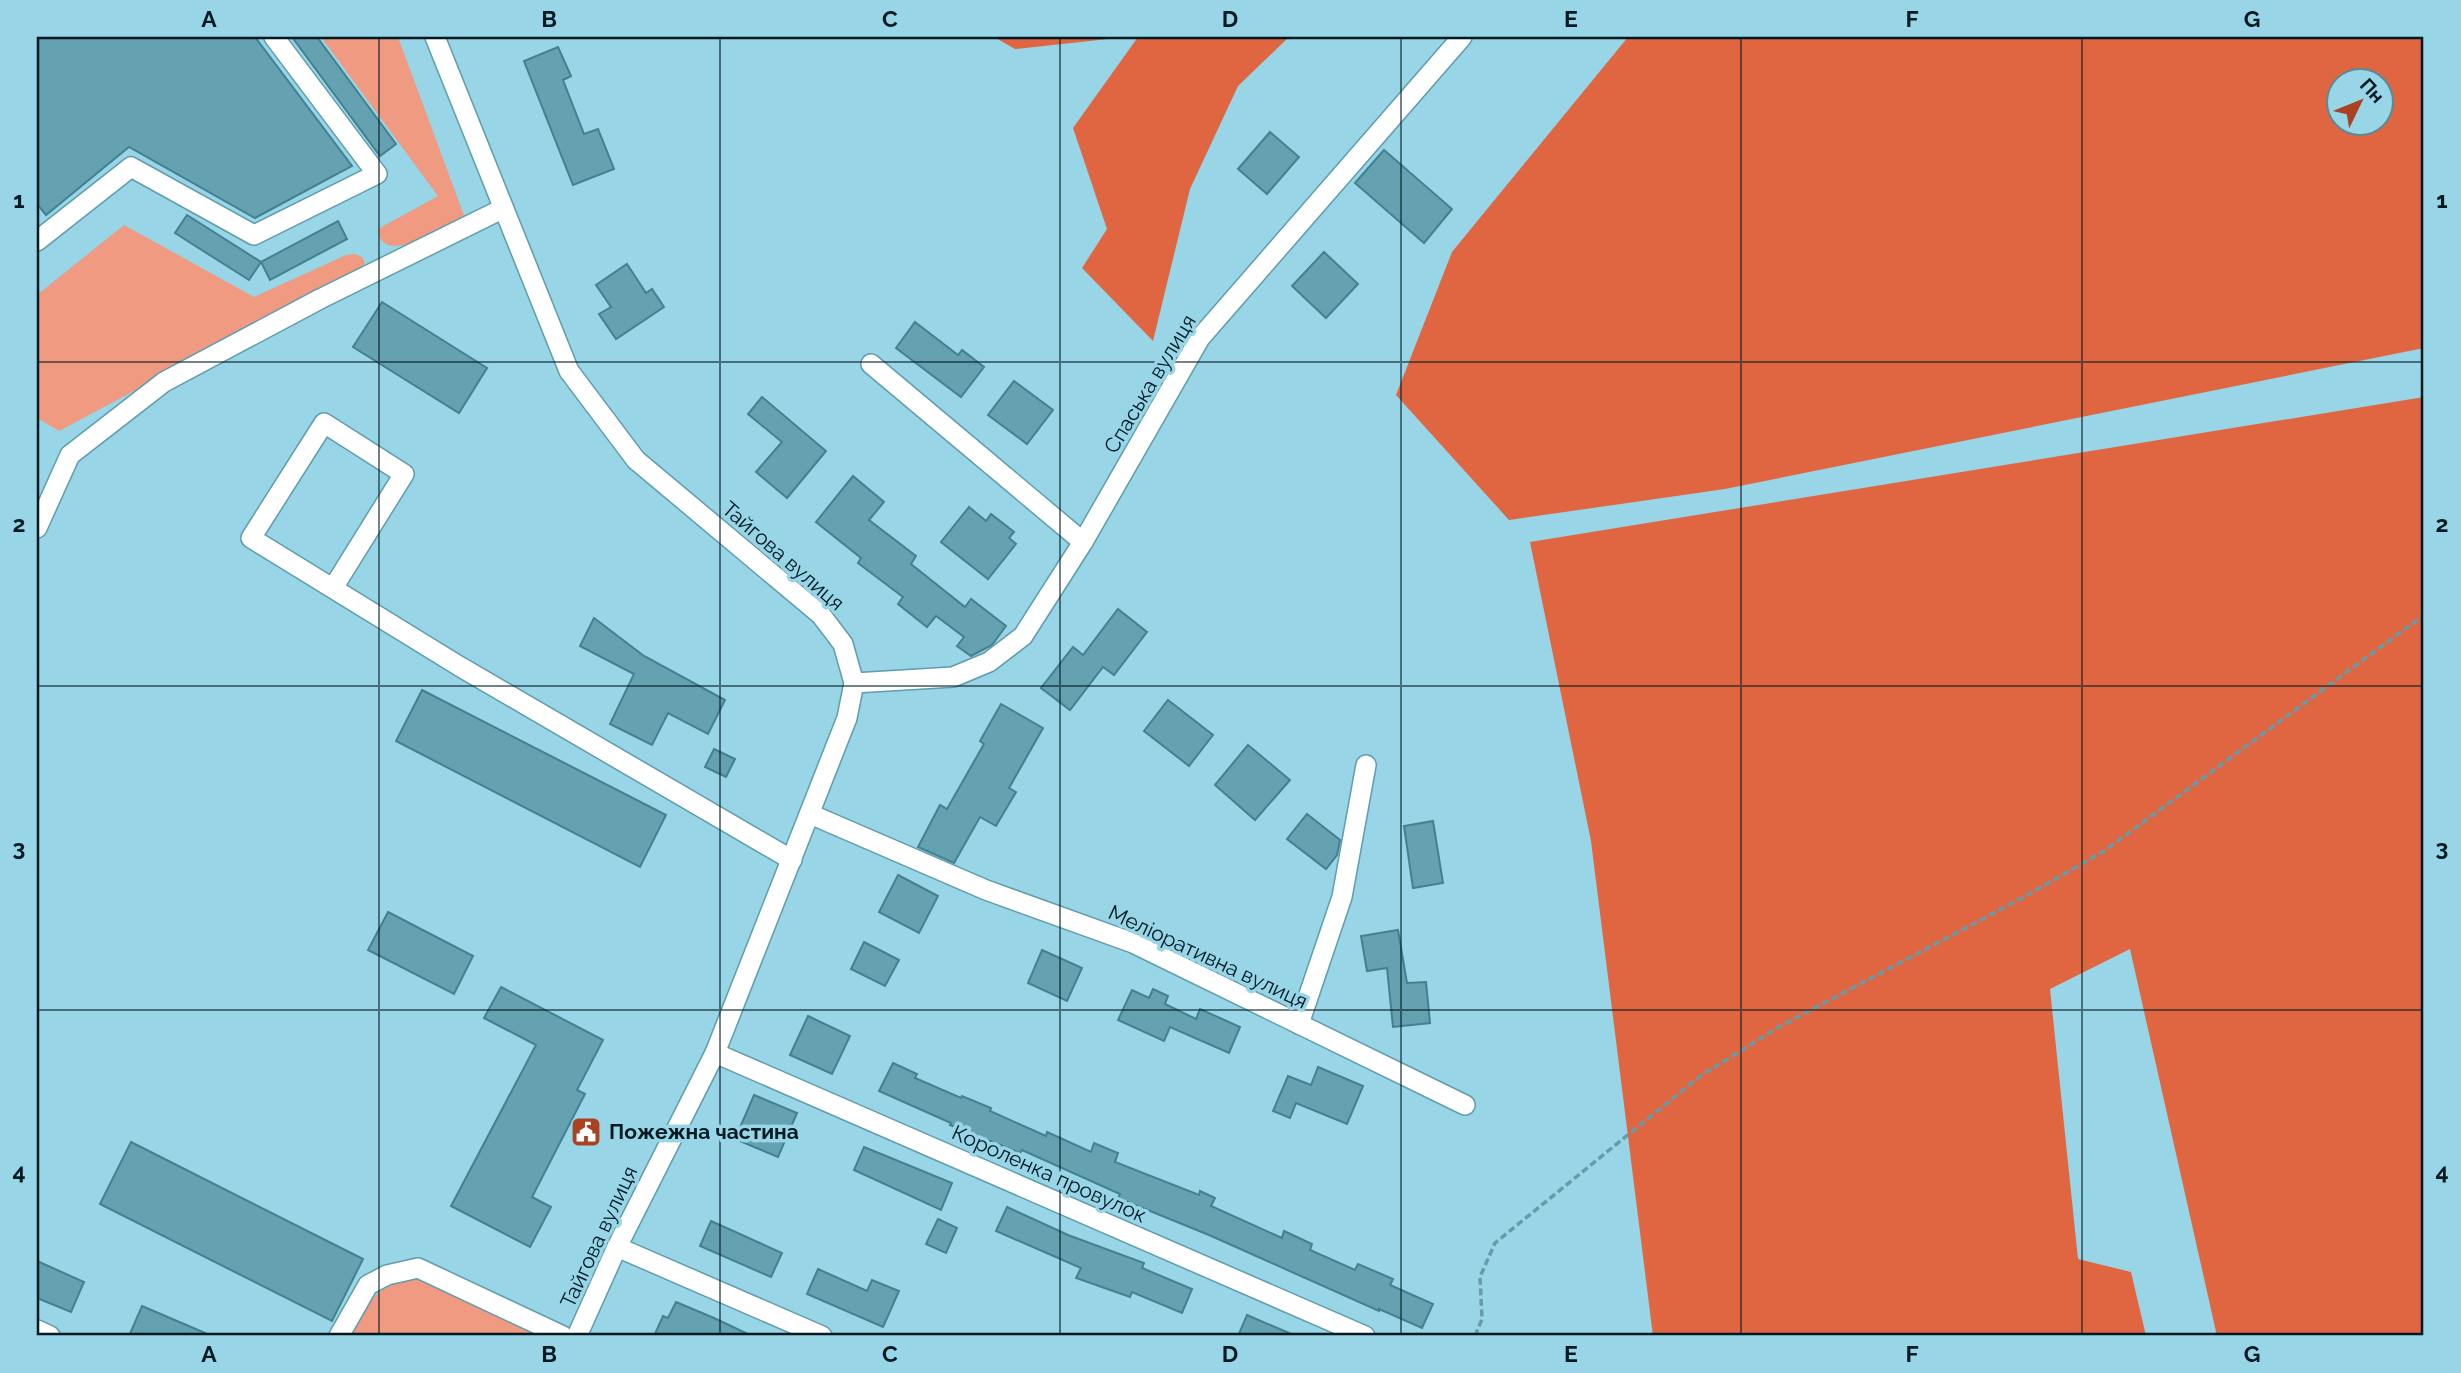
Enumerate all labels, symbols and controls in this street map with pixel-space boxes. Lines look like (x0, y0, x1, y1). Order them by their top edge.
text: A (201, 5, 217, 32)
text: B (541, 5, 557, 32)
text: C (882, 5, 898, 32)
text: D (1222, 5, 1238, 32)
text: E (1564, 5, 1578, 32)
text: F (1905, 5, 1919, 32)
text: G (2244, 5, 2260, 32)
north arrow (2324, 66, 2394, 136)
text: Пн (2356, 74, 2389, 107)
text: 1 (13, 186, 25, 213)
text: 1 (2436, 186, 2448, 213)
street label: Спаська вулиця (1098, 310, 1201, 458)
street label: Тайгова вулиця (717, 496, 850, 615)
text: 2 (13, 510, 25, 537)
text: 2 (2436, 510, 2448, 537)
text: 3 (13, 834, 25, 861)
text: 3 (2436, 834, 2448, 861)
street label: Меліоративна вулиця (1105, 899, 1312, 1014)
public building icon: Пожежна частина (569, 1115, 603, 1149)
place label: Пожежна частина (609, 1119, 799, 1144)
street label: Короленка провулок (948, 1119, 1150, 1228)
text: 4 (12, 1158, 26, 1185)
text: 4 (2435, 1158, 2449, 1185)
street label: Тайгова вулиця (555, 1162, 642, 1312)
text: A (201, 1340, 217, 1367)
text: B (541, 1340, 557, 1367)
text: C (882, 1340, 898, 1367)
text: D (1222, 1340, 1238, 1367)
text: E (1564, 1340, 1578, 1367)
text: F (1905, 1340, 1919, 1367)
text: G (2244, 1340, 2260, 1367)

